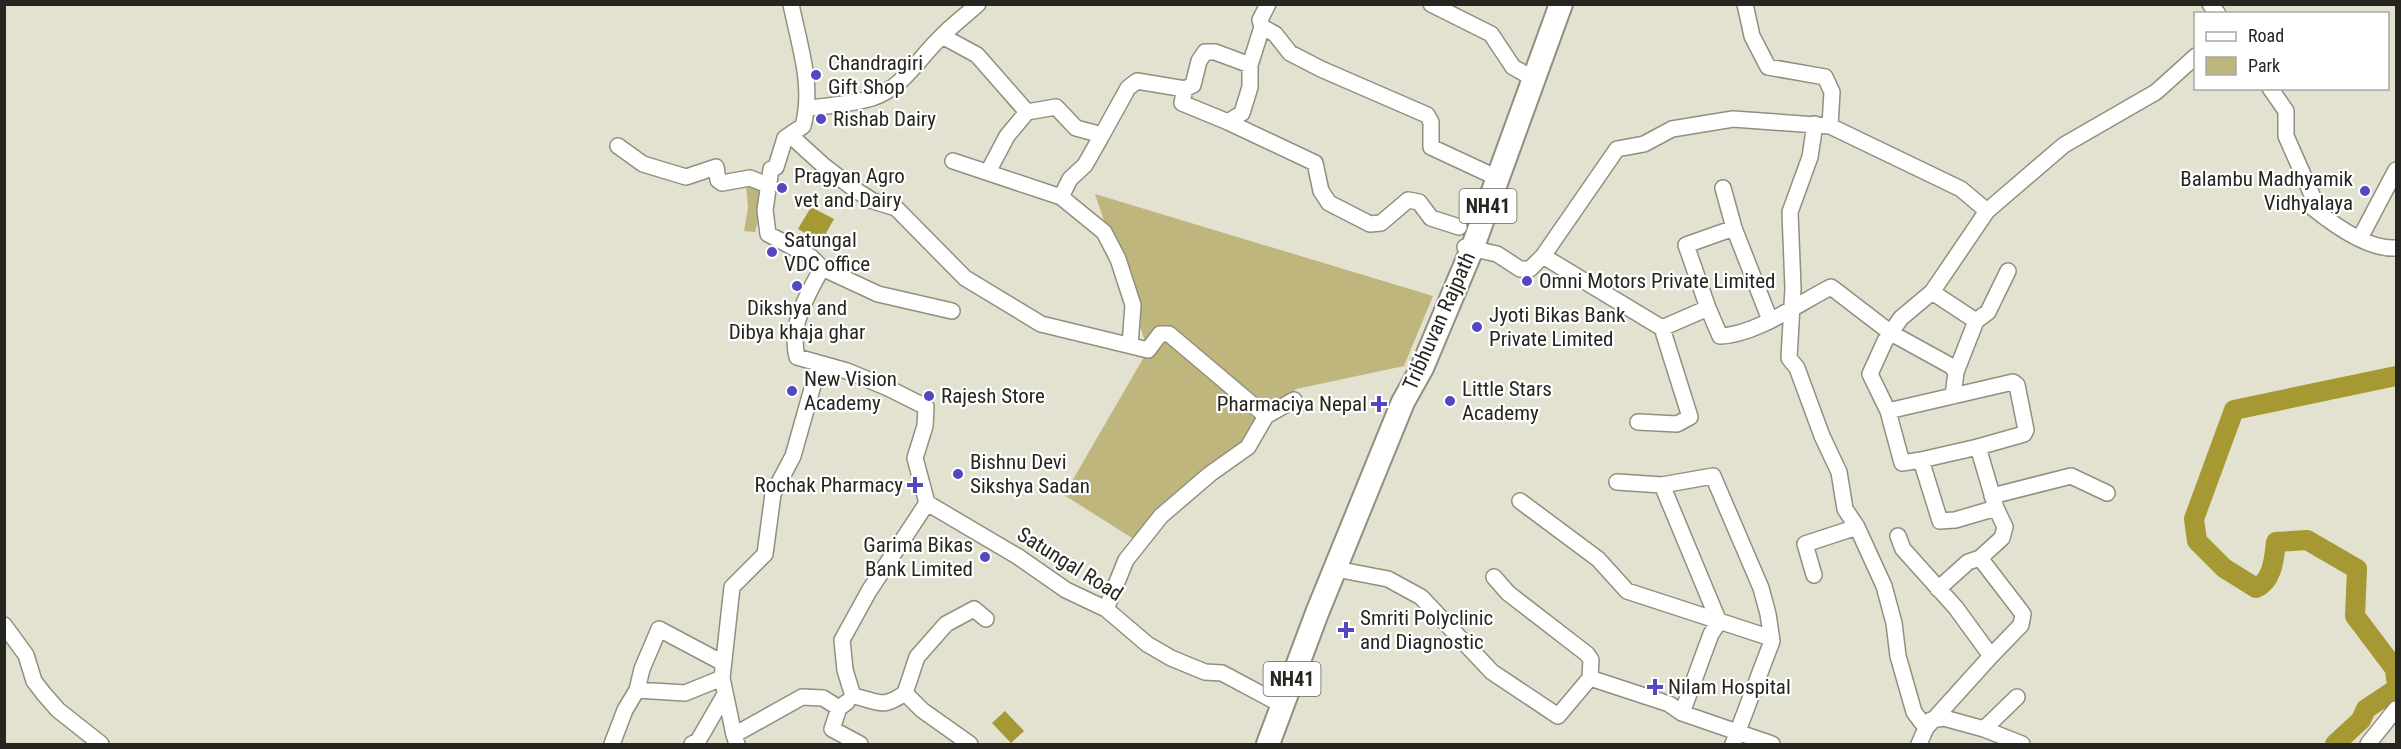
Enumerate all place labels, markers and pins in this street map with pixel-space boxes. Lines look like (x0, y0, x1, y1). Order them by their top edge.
place label: Chandragiri Gift Shop (828, 51, 923, 99)
marker: Chandragiri Gift Shop (809, 68, 823, 82)
place label: Rishab Dairy (833, 107, 936, 131)
marker: Rishab Dairy (814, 112, 828, 126)
place label: Pragyan Agro vet and Dairy (794, 164, 905, 212)
place label: Balambu Madhyamik Vidhyalaya (2180, 167, 2354, 215)
marker: Pragyan Agro vet and Dairy (775, 181, 789, 195)
marker: Balambu Madhyamik Vidhyalaya (2358, 184, 2372, 198)
place label: Satungal VDC office (784, 228, 870, 276)
marker: Satungal VDC office (765, 245, 779, 259)
place label: Omni Motors Private Limited (1539, 269, 1776, 293)
marker: Omni Motors Private Limited (1520, 274, 1534, 288)
marker: Dikshya and Dibya khaja ghar (790, 279, 804, 293)
place label: Dikshya and Dibya khaja ghar (729, 296, 865, 344)
place label: Jyoti Bikas Bank Private Limited (1489, 303, 1626, 351)
marker: Jyoti Bikas Bank Private Limited (1470, 320, 1484, 334)
place label: New Vision Academy (804, 367, 897, 415)
place label: Little Stars Academy (1462, 377, 1552, 425)
marker: New Vision Academy (785, 384, 799, 398)
place label: Rajesh Store (941, 384, 1045, 408)
marker: Rajesh Store (922, 389, 936, 403)
place label: Pharmaciya Nepal (1217, 392, 1367, 416)
marker: Little Stars Academy (1443, 394, 1457, 408)
marker: Pharmaciya Nepal (1372, 397, 1386, 411)
place label: Bishnu Devi Sikshya Sadan (970, 450, 1090, 498)
marker: Bishnu Devi Sikshya Sadan (951, 467, 965, 481)
place label: Rochak Pharmacy (755, 473, 903, 497)
marker: Rochak Pharmacy (908, 478, 922, 492)
place label: Garima Bikas Bank Limited (863, 533, 973, 581)
marker: Garima Bikas Bank Limited (978, 550, 992, 564)
place label: Smriti Polyclinic and Diagnostic (1360, 606, 1493, 654)
marker: Smriti Polyclinic and Diagnostic (1337, 621, 1355, 639)
place label: Nilam Hospital (1668, 675, 1791, 699)
marker: Nilam Hospital (1646, 678, 1664, 696)

